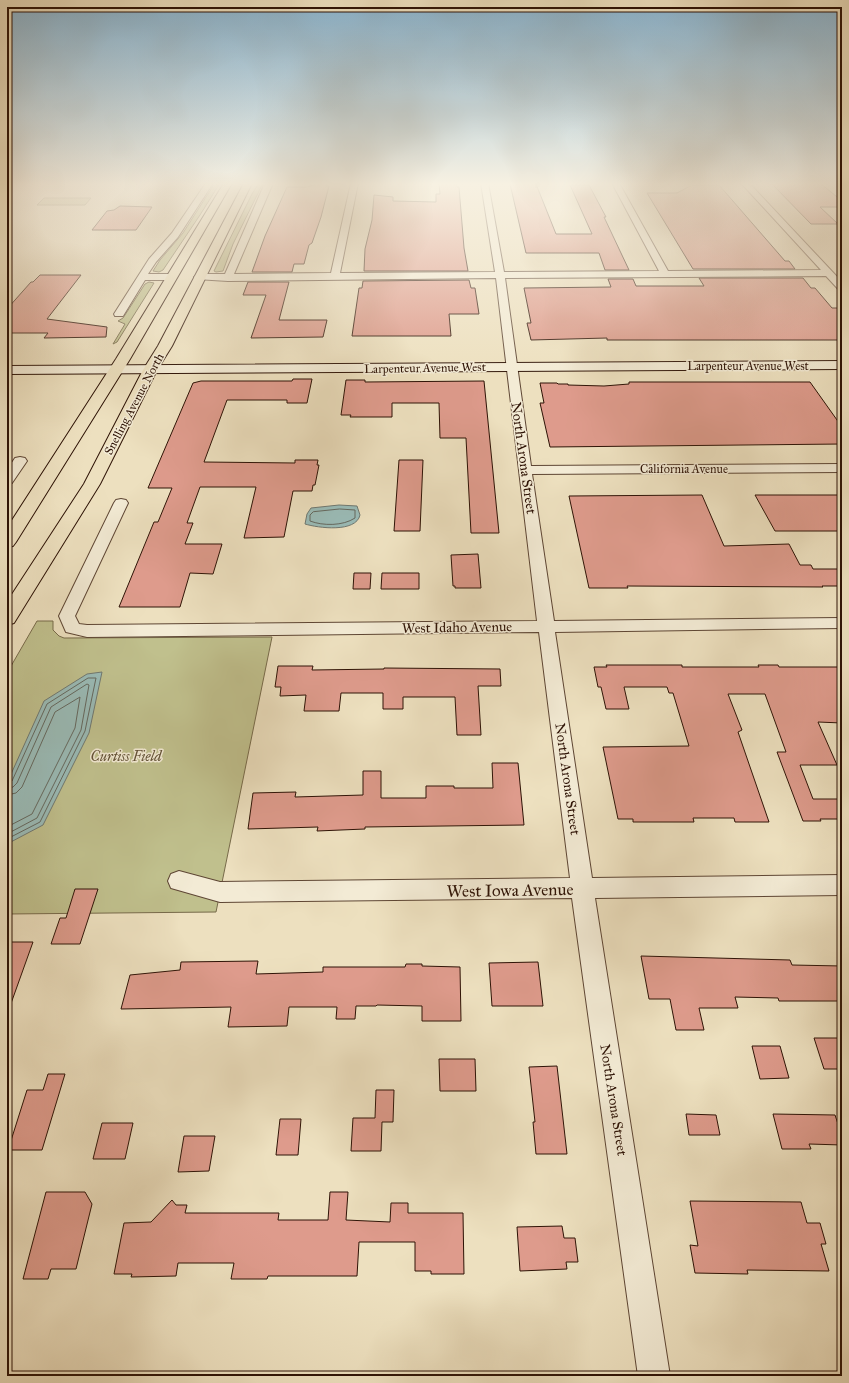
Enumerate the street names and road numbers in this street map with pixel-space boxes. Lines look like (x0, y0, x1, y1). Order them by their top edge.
street label: Snelling Avenue North (101, 351, 168, 458)
street label: Larpenteur Avenue West (687, 359, 810, 373)
street label: Larpenteur Avenue West (364, 360, 487, 376)
street label: North Arona Street (507, 401, 540, 515)
street label: California Avenue (640, 462, 728, 476)
street label: West Idaho Avenue (402, 618, 512, 637)
street label: North Arona Street (551, 722, 584, 836)
street label: West Iowa Avenue (446, 879, 574, 902)
street label: North Arona Street (596, 1043, 631, 1157)

